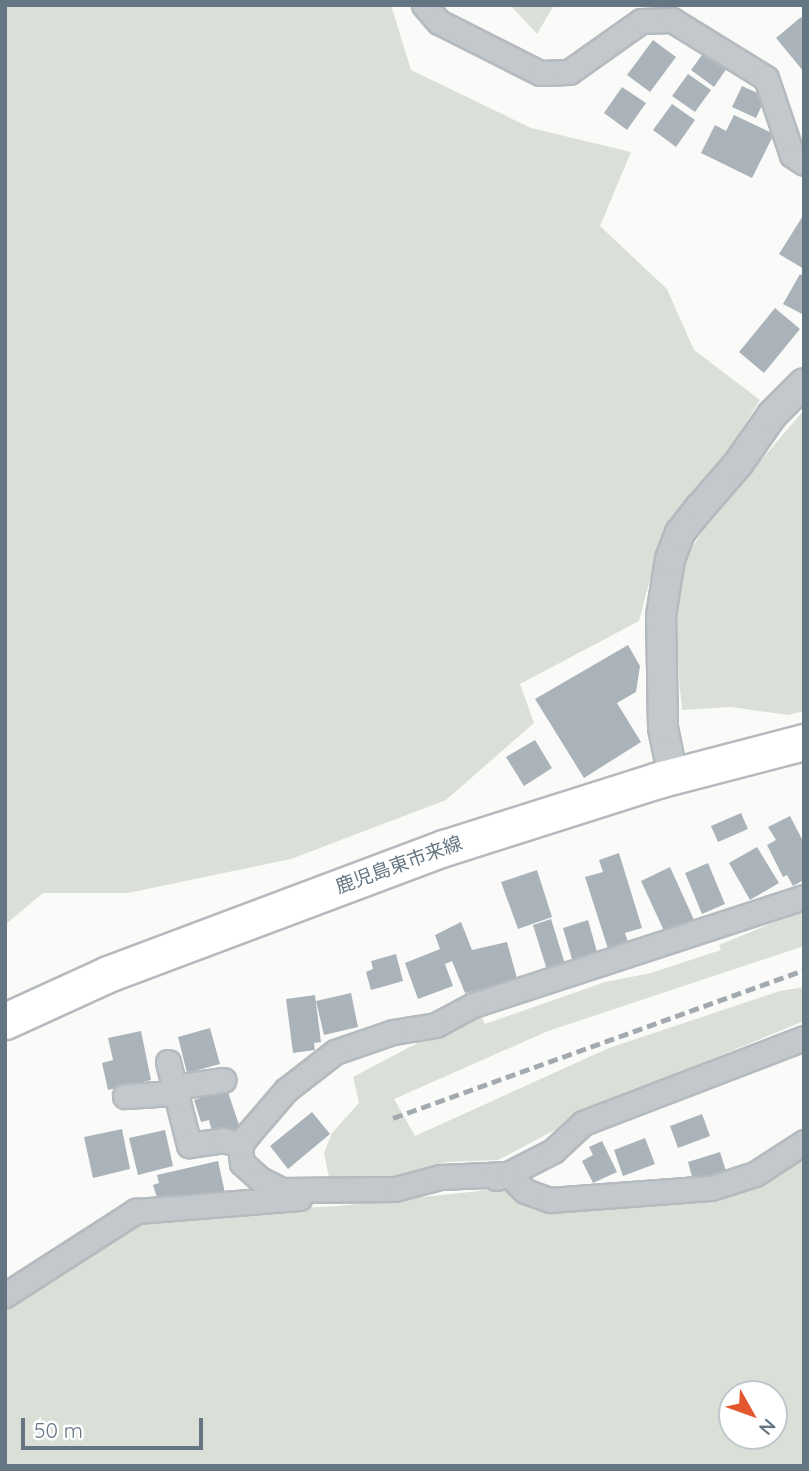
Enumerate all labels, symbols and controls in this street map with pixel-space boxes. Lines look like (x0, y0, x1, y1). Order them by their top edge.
street label: 鹿児島東市来線 (333, 832, 465, 898)
north arrow (718, 1380, 788, 1450)
scale bar (24, 1404, 206, 1448)
text: N (754, 1414, 781, 1440)
text: 50 m (34, 1417, 83, 1443)

